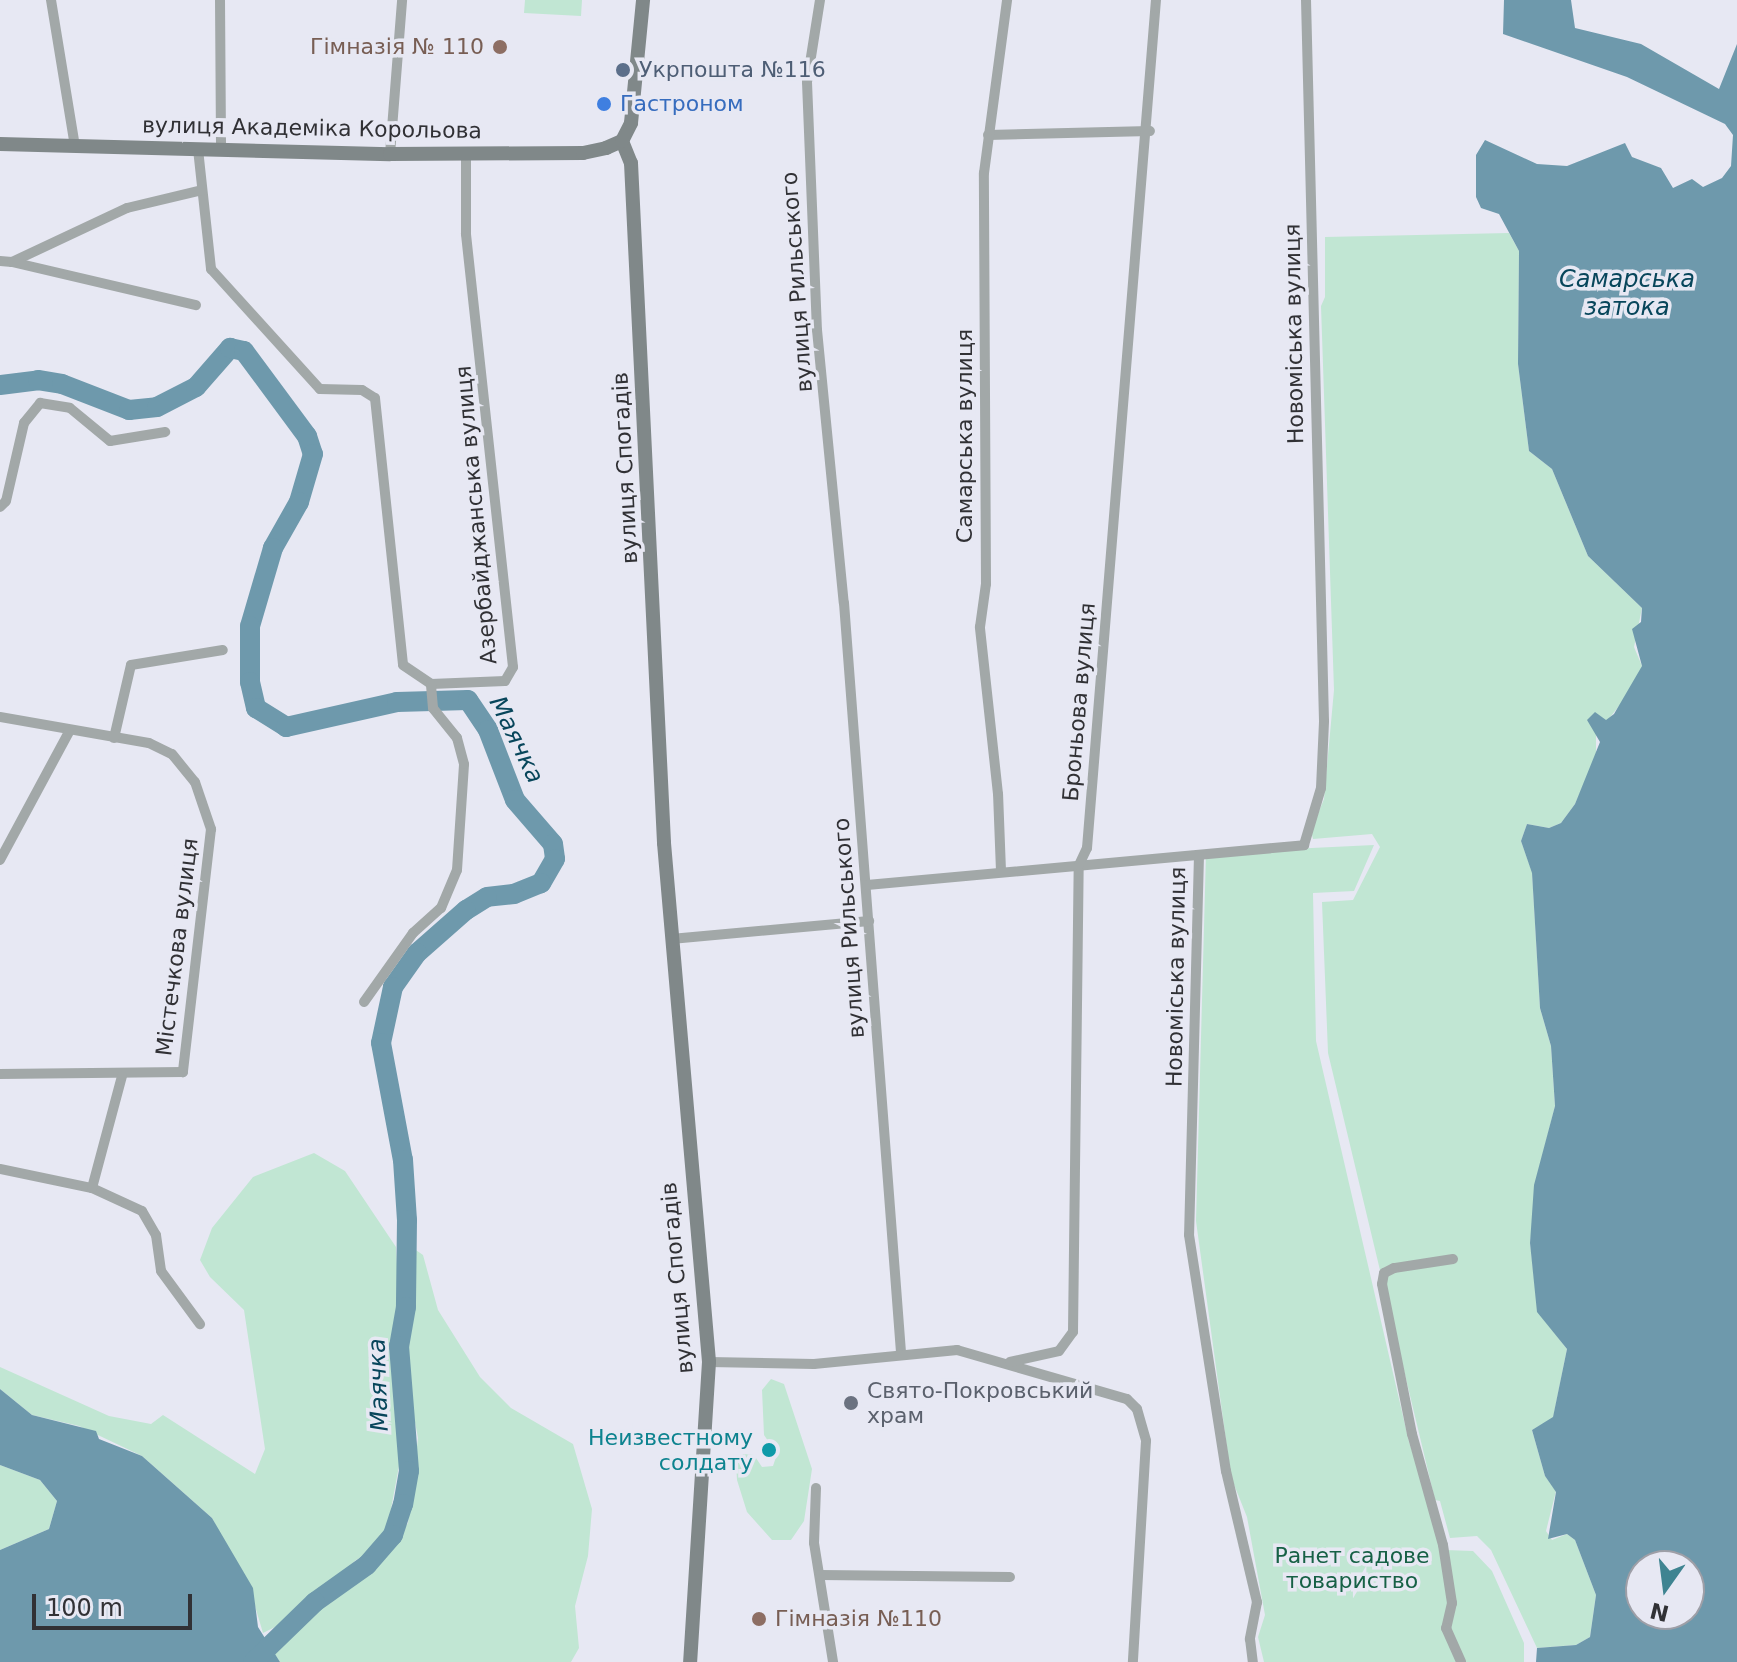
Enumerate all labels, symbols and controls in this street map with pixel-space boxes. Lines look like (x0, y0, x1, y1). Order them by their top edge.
place label: Гімназія № 110 (310, 34, 484, 60)
marker: Гімназія № 110 (491, 38, 509, 56)
place label: Укрпошта №116 (639, 57, 826, 83)
marker: Укрпошта №116 (614, 61, 632, 79)
place label: Гастроном (620, 91, 744, 117)
marker: Гастроном (595, 95, 613, 113)
street label: вулиця Академіка Корольова (142, 112, 482, 144)
street label: вулиця Рильського (776, 171, 818, 393)
street label: Новоміська вулиця (1279, 224, 1309, 444)
water label: Самарська затока (1559, 266, 1695, 322)
street label: Самарська вулиця (952, 329, 978, 543)
street label: Азербайджанська вулиця (450, 364, 502, 666)
street label: вулиця Спогадів (607, 371, 643, 565)
street label: Броньова вулиця (1057, 602, 1101, 802)
water label: Маячка (483, 692, 549, 788)
street label: вулиця Рильського (828, 817, 870, 1039)
street label: Містечкова вулиця (151, 837, 203, 1057)
street label: Новоміська вулиця (1161, 867, 1191, 1087)
street label: вулиця Спогадів (655, 1181, 699, 1375)
water label: Маячка (363, 1338, 395, 1432)
place label: Свято-Покровський храм (867, 1377, 1093, 1428)
marker: Свято-Покровський храм (842, 1394, 860, 1412)
place label: Неизвестному солдату (588, 1424, 753, 1476)
marker: Неизвестному солдату (760, 1441, 778, 1459)
park label: Ранет садове товариство (1274, 1542, 1430, 1594)
north arrow (1625, 1550, 1705, 1630)
scale bar (36, 1578, 196, 1628)
text: 100 m (46, 1594, 123, 1622)
text: N (1648, 1597, 1672, 1626)
place label: Гімназія №110 (775, 1606, 942, 1632)
marker: Гімназія №110 (750, 1610, 768, 1628)

